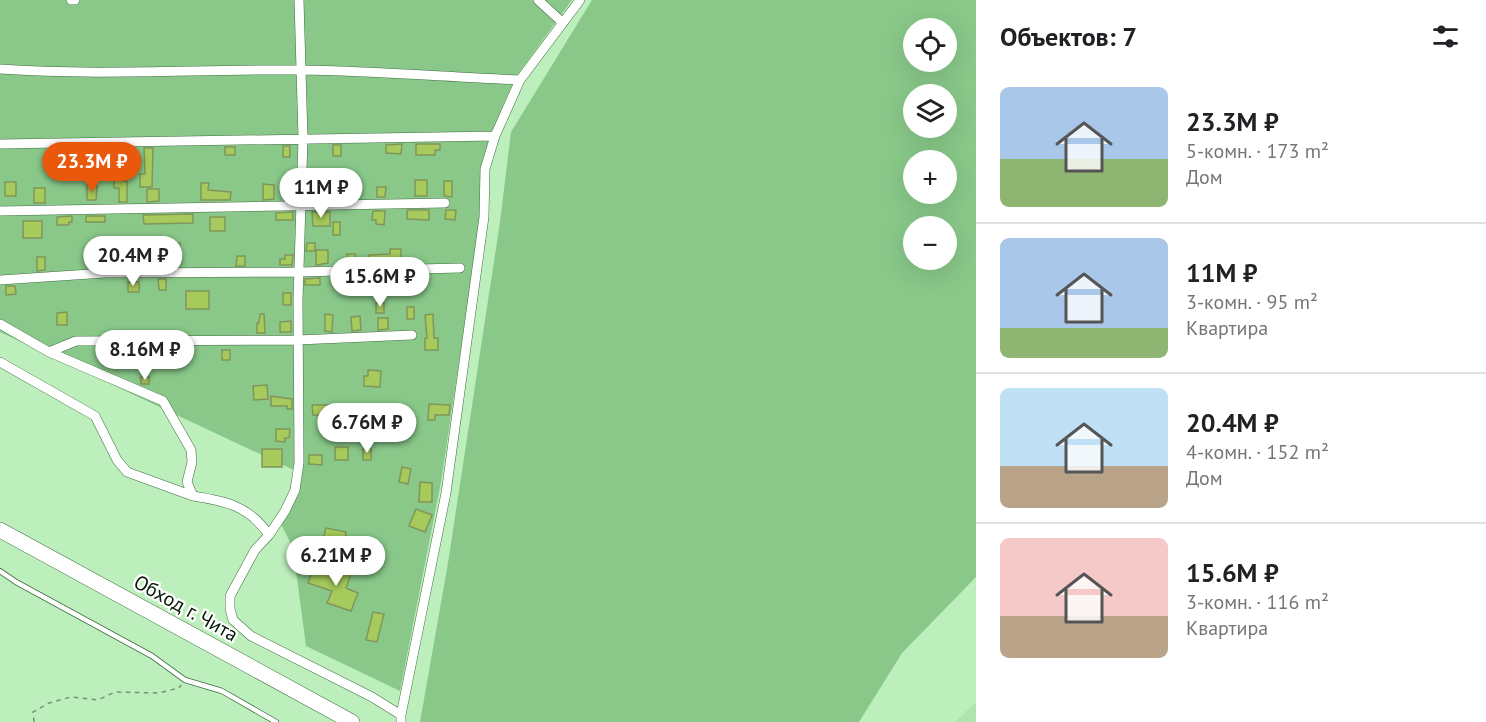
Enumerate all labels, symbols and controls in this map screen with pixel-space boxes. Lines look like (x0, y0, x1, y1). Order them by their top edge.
map controls (903, 18, 957, 270)
button: locate (903, 18, 957, 72)
text: Объектов: 7 (1000, 20, 1137, 53)
icon: filters (1429, 20, 1462, 53)
button: layers (903, 84, 957, 138)
text: 23.3M ₽ (1186, 105, 1279, 138)
icon: home (1048, 111, 1120, 183)
text: 5-комн. · 173 m² (1186, 138, 1329, 164)
pin: 23.3M ₽ (37, 142, 147, 193)
text: 23.3M ₽ (56, 148, 128, 174)
button: + (903, 150, 957, 204)
text: Дом (1186, 164, 1223, 190)
pin: 11M ₽ (279, 168, 363, 219)
text: 11M ₽ (293, 174, 349, 200)
button: − (903, 216, 957, 270)
pin: 20.4M ₽ (78, 236, 188, 287)
text: 20.4M ₽ (97, 242, 169, 268)
text: 11M ₽ (1186, 256, 1258, 289)
pin: 15.6M ₽ (325, 257, 435, 308)
icon: home (1048, 262, 1120, 334)
text: 15.6M ₽ (344, 263, 416, 289)
text: 3-комн. · 95 m² (1186, 289, 1318, 315)
text: Квартира (1186, 315, 1268, 341)
pin: 8.16M ₽ (90, 330, 200, 381)
text: 8.16M ₽ (109, 336, 181, 362)
pin: 6.76M ₽ (312, 403, 422, 454)
text: 20.4M ₽ (1186, 406, 1279, 439)
text: 6.76M ₽ (331, 409, 403, 435)
icon: home (1048, 412, 1120, 484)
text: 4-комн. · 152 m² (1186, 439, 1329, 465)
text: Дом (1186, 465, 1223, 491)
pin: 6.21M ₽ (281, 536, 391, 587)
text: 6.21M ₽ (300, 542, 372, 568)
text: 15.6M ₽ (1186, 556, 1279, 589)
icon: home (1048, 562, 1120, 634)
street label: Обход г. Чита (129, 569, 243, 647)
text: 3-комн. · 116 m² (1186, 589, 1329, 615)
text: Квартира (1186, 615, 1268, 641)

